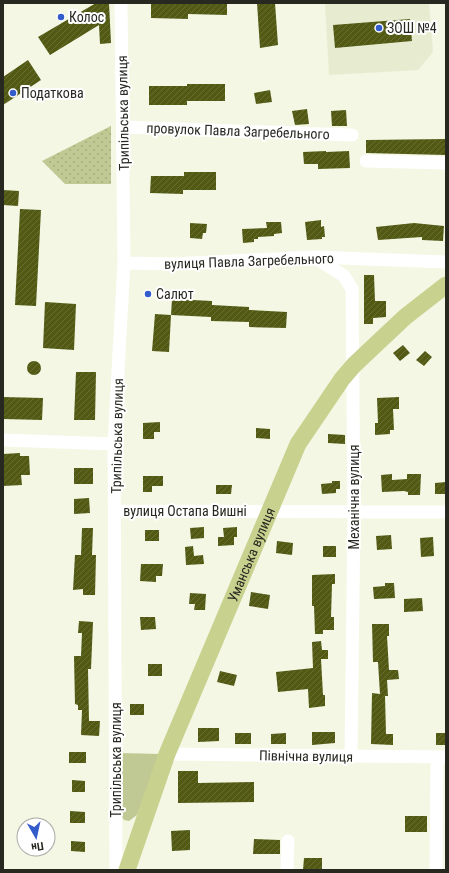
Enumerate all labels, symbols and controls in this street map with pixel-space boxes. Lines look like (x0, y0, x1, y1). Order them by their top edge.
place label: Колос (69, 9, 104, 25)
marker: Колос (56, 12, 66, 22)
place label: ЗОШ №4 (387, 20, 437, 36)
marker: ЗОШ №4 (374, 23, 384, 33)
street label: Трипільська вулиця (114, 55, 132, 171)
place label: Податкова (21, 85, 84, 101)
marker: Податкова (8, 88, 18, 98)
street label: провулок Павла Загребельного (146, 120, 330, 142)
street label: вулиця Павла Загребельного (164, 250, 334, 272)
place label: Салют (156, 286, 194, 302)
marker: Салют (143, 289, 153, 299)
street label: Трипільська вулиця (108, 378, 126, 494)
street label: Механічна вулиця (346, 444, 362, 550)
street label: вулиця Остапа Вишні (123, 503, 247, 519)
street label: Уманська вулиця (224, 505, 278, 604)
street label: Трипільська вулиця (108, 702, 124, 818)
street label: Північна вулиця (259, 747, 353, 765)
north arrow (16, 817, 56, 857)
text: Пн (30, 839, 45, 854)

